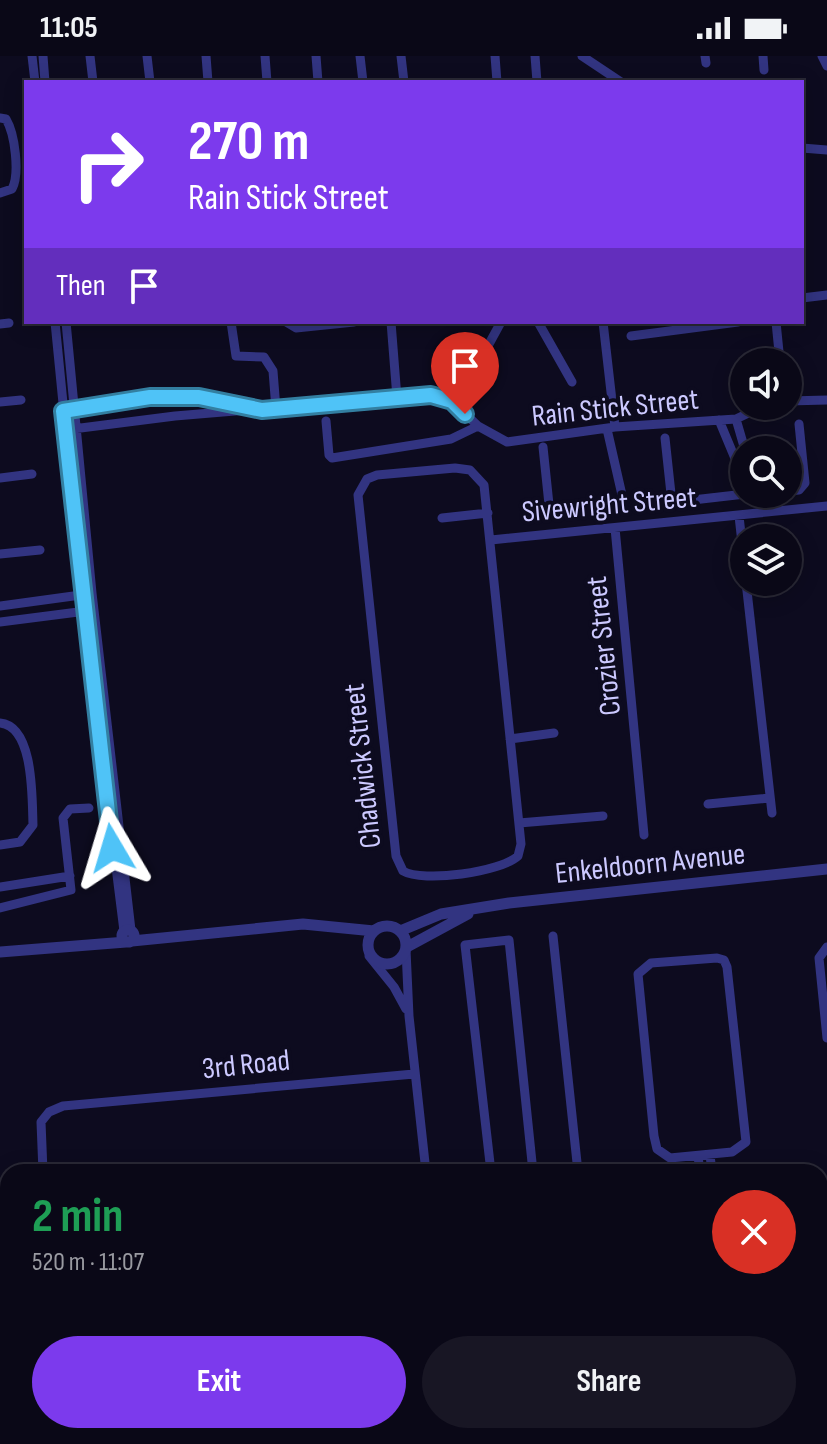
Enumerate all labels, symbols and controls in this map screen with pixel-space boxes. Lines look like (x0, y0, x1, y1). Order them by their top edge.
text: 11:05 (40, 10, 98, 46)
text: 270 m (188, 109, 309, 176)
icon: right (56, 112, 160, 216)
text: Rain Stick Street (188, 177, 389, 220)
icon: arrive (122, 264, 166, 308)
text: Then (56, 268, 106, 304)
pin (431, 332, 499, 414)
icon: arrive (443, 344, 487, 388)
map controls (730, 348, 802, 596)
button: sound (730, 348, 802, 420)
street label: Rain Stick Street (530, 381, 700, 435)
button: search (730, 436, 802, 508)
street label: Sivewright Street (520, 479, 698, 531)
button: layers (730, 524, 802, 596)
street label: Crozier Street (579, 574, 629, 717)
street label: Chadwick Street (336, 682, 390, 850)
position arrow (70, 806, 154, 890)
street label: Enkeldoorn Avenue (553, 836, 747, 892)
street label: 3rd Road (200, 1042, 292, 1087)
text: 2 min (32, 1188, 123, 1245)
button: close (712, 1190, 796, 1274)
text: 520 m · 11:07 (32, 1247, 144, 1278)
button: Exit (32, 1336, 406, 1428)
button: Share (422, 1336, 796, 1428)

